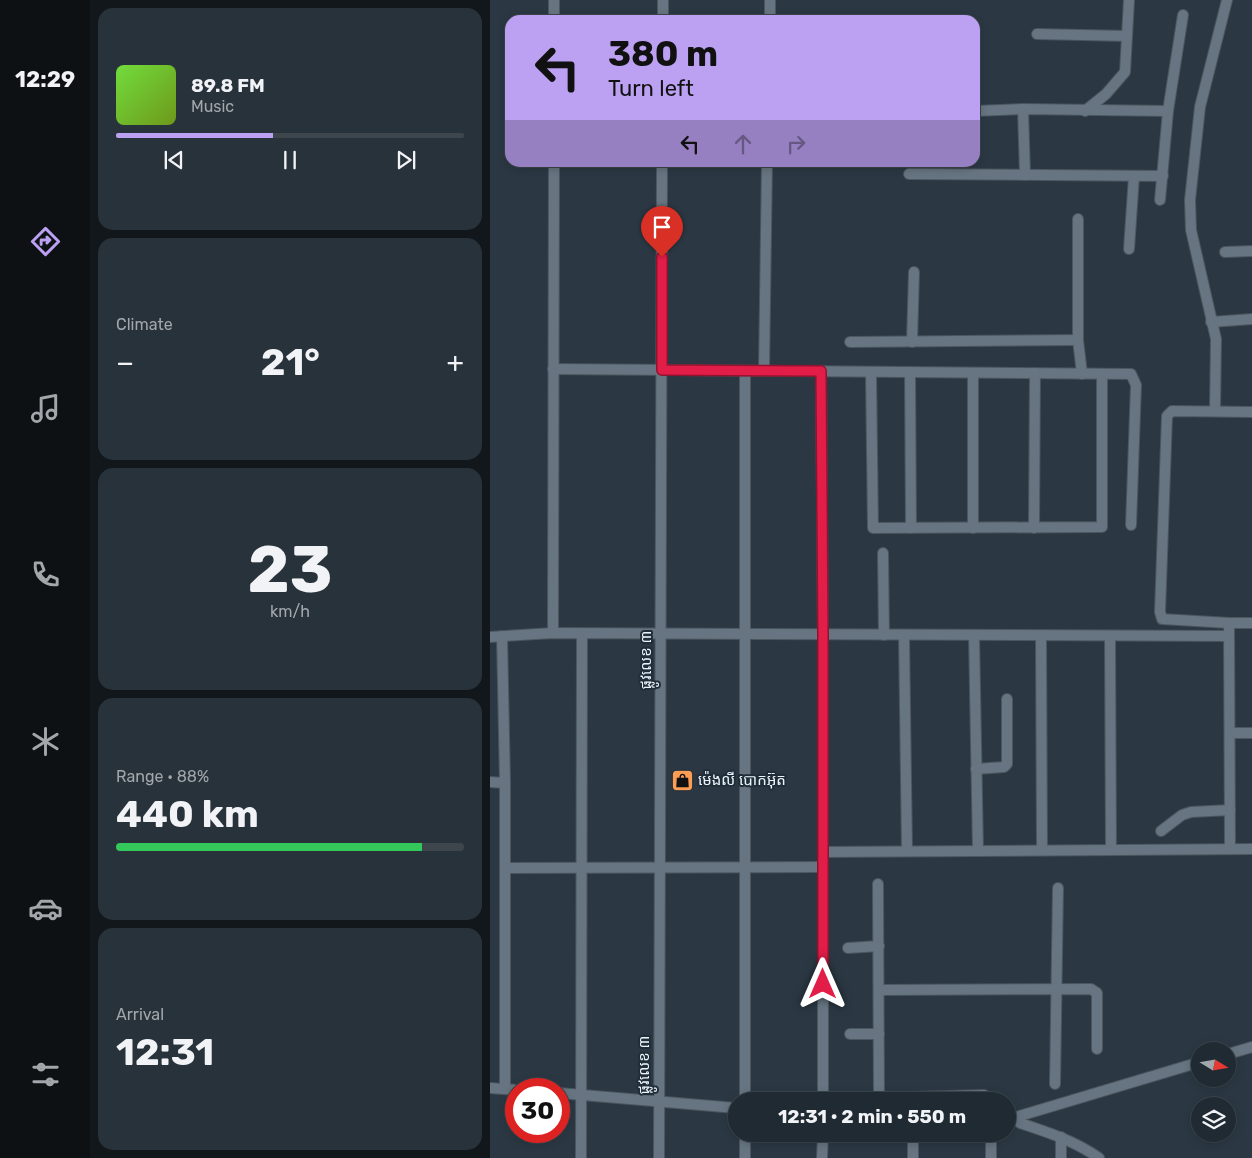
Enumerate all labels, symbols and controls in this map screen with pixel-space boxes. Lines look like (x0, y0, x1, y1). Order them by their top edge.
text: 380 m (608, 33, 718, 75)
icon: left (525, 35, 590, 100)
text: 12:29 (15, 66, 75, 93)
text: 89.8 FM (191, 74, 265, 97)
text: Turn left (608, 75, 694, 102)
text: Music (191, 97, 234, 116)
icon: left (676, 130, 704, 158)
icon: ahead (729, 130, 757, 158)
icon: right (782, 130, 810, 158)
icon: previous (160, 146, 188, 174)
icon: pause (276, 146, 304, 174)
icon: next (392, 146, 420, 174)
pin (641, 206, 683, 257)
icon: arrive (648, 213, 676, 241)
icon: directions (28, 224, 63, 259)
text: Climate (116, 315, 173, 334)
text: 21° (261, 339, 320, 385)
text: − (116, 346, 134, 379)
text: + (447, 346, 464, 379)
icon: music (28, 391, 63, 426)
text: 23 (247, 531, 333, 608)
icon: phone (28, 557, 63, 592)
text: km/h (270, 602, 310, 621)
street label: ផ្លូវលេខ ៣ (637, 631, 659, 689)
icon: climate (28, 724, 63, 759)
text: Range · 88% (116, 767, 209, 786)
shop icon: ម៉េងលី បោកអ៊ុត (670, 768, 694, 792)
place label: ម៉េងលី បោកអ៊ុត (698, 771, 786, 789)
text: 440 km (116, 791, 259, 837)
icon: car (28, 891, 63, 926)
position arrow (796, 957, 848, 1009)
text: Arrival (116, 1005, 164, 1024)
text: 12:31 (116, 1029, 214, 1075)
street label: ផ្លូវលេខ ៣ (635, 1036, 657, 1094)
north arrow (1191, 1042, 1236, 1088)
map controls (1191, 1042, 1236, 1142)
icon: filters (28, 1057, 63, 1092)
speed limit sign: 30 (505, 1078, 570, 1143)
button: layers (1191, 1097, 1236, 1142)
text: 12:31 · 2 min · 550 m (778, 1105, 966, 1128)

